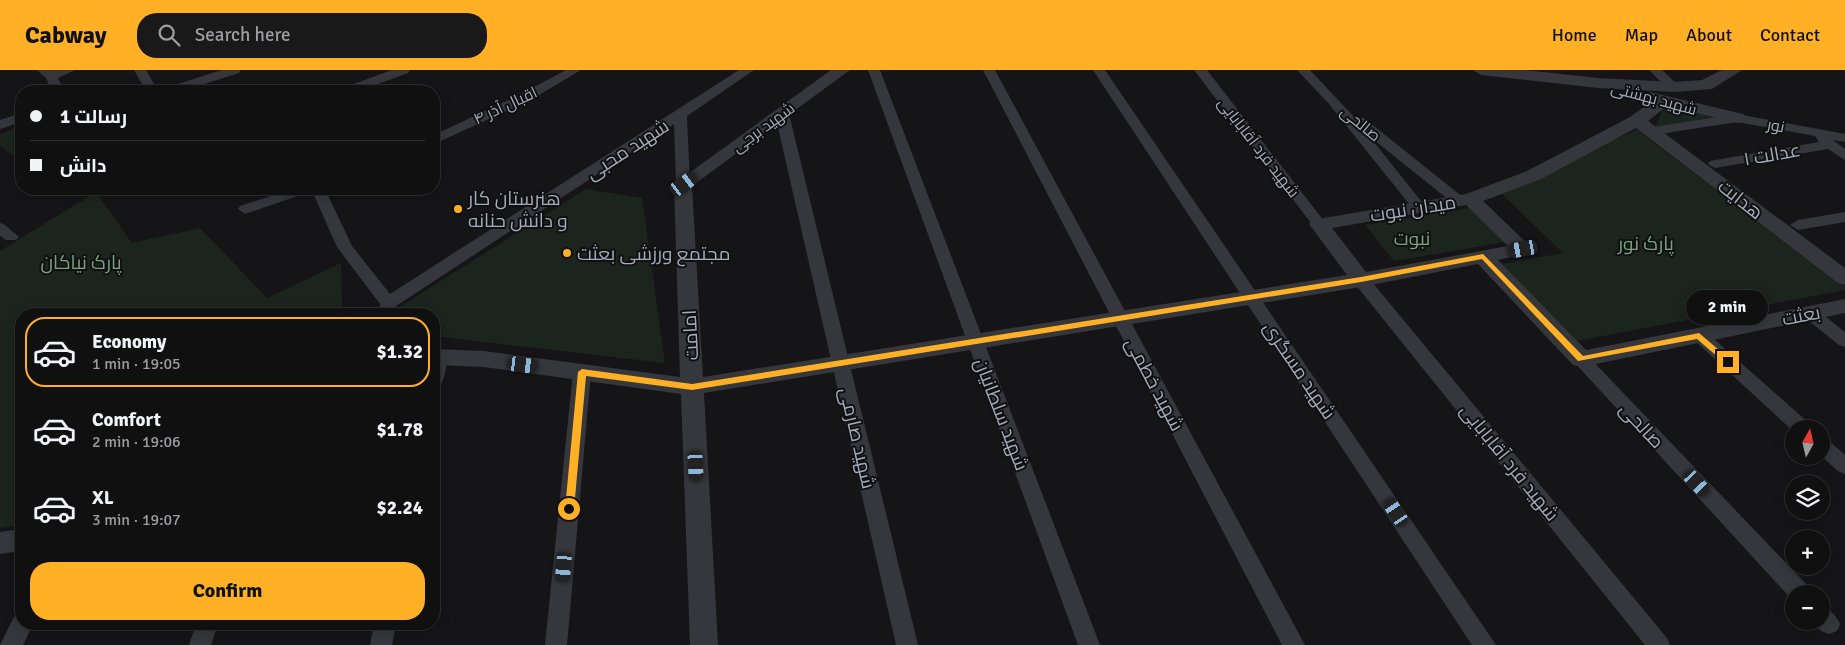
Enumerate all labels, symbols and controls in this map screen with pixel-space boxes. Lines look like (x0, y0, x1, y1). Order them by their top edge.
search box (137, 13, 487, 58)
text: Cabway (25, 20, 107, 50)
icon: search (155, 21, 183, 49)
text: Search here (195, 23, 291, 47)
text: Home (1552, 24, 1597, 46)
text: Map (1625, 24, 1658, 46)
text: About (1686, 24, 1732, 46)
text: Contact (1760, 24, 1820, 46)
street label: شهید بهشتی (1609, 78, 1699, 120)
street label: اقبال آذر ۴ (470, 82, 540, 129)
street label: شهید فرد آقابابایی (1213, 94, 1303, 202)
street label: شهید برجی (728, 98, 799, 157)
street label: صالحی (1336, 102, 1385, 146)
text: رسالت 1 (60, 105, 127, 129)
street label: شهید محبی (581, 114, 674, 186)
street label: نور (1764, 114, 1786, 137)
street label: عدالت ۱ (1742, 138, 1802, 172)
text: دانش (60, 154, 106, 178)
car (667, 169, 700, 199)
street label: هدایت (1713, 175, 1768, 225)
place label: هنرستان کار و دانش حنانه (467, 187, 568, 233)
street label: میدان نبوت (1369, 190, 1458, 228)
marker: هنرستان کار و دانش حنانه (452, 203, 464, 215)
park label: نبوت (1394, 227, 1430, 251)
park label: پارک نور (1617, 232, 1674, 256)
car (1506, 239, 1539, 259)
place label: مجتمع ورزشی بعثت (577, 242, 731, 267)
marker: مجتمع ورزشی بعثت (561, 247, 573, 259)
park label: پارک نیاکان (40, 251, 122, 275)
callout: 2 min (1687, 290, 1769, 324)
text: 2 min (1708, 297, 1746, 317)
street label: بعثت (1780, 301, 1822, 331)
street label: امامت (678, 309, 704, 361)
street label: شهید مسگری (1258, 317, 1341, 424)
icon: car (32, 330, 77, 375)
text: Economy (92, 330, 166, 354)
street label: شهید خطمی (1119, 334, 1189, 435)
text: $1.32 (377, 340, 423, 364)
route end (1717, 351, 1739, 373)
text: 1 min · 19:05 (92, 354, 181, 374)
street label: شهید سلطانیان (969, 355, 1033, 474)
car (507, 356, 538, 374)
street label: شهید صارمی (834, 385, 880, 491)
street label: صالحی (1614, 398, 1669, 454)
street label: شهید فرد آقابابایی (1455, 399, 1564, 526)
icon: car (32, 408, 77, 453)
text: Comfort (92, 408, 161, 432)
text: $1.78 (377, 418, 423, 442)
north arrow (1785, 420, 1830, 465)
map controls (1785, 420, 1830, 630)
text: 2 min · 19:06 (92, 432, 181, 452)
car (687, 451, 704, 481)
car (1681, 467, 1712, 499)
button: layers (1785, 475, 1830, 520)
icon: car (32, 486, 77, 531)
text: XL (92, 486, 114, 510)
car (1381, 495, 1410, 529)
text: $2.24 (377, 496, 423, 520)
route start (558, 498, 580, 520)
text: 3 min · 19:07 (92, 510, 181, 530)
button: + (1785, 530, 1830, 575)
car (555, 551, 572, 583)
button: Confirm (30, 562, 425, 620)
button: − (1785, 585, 1830, 630)

